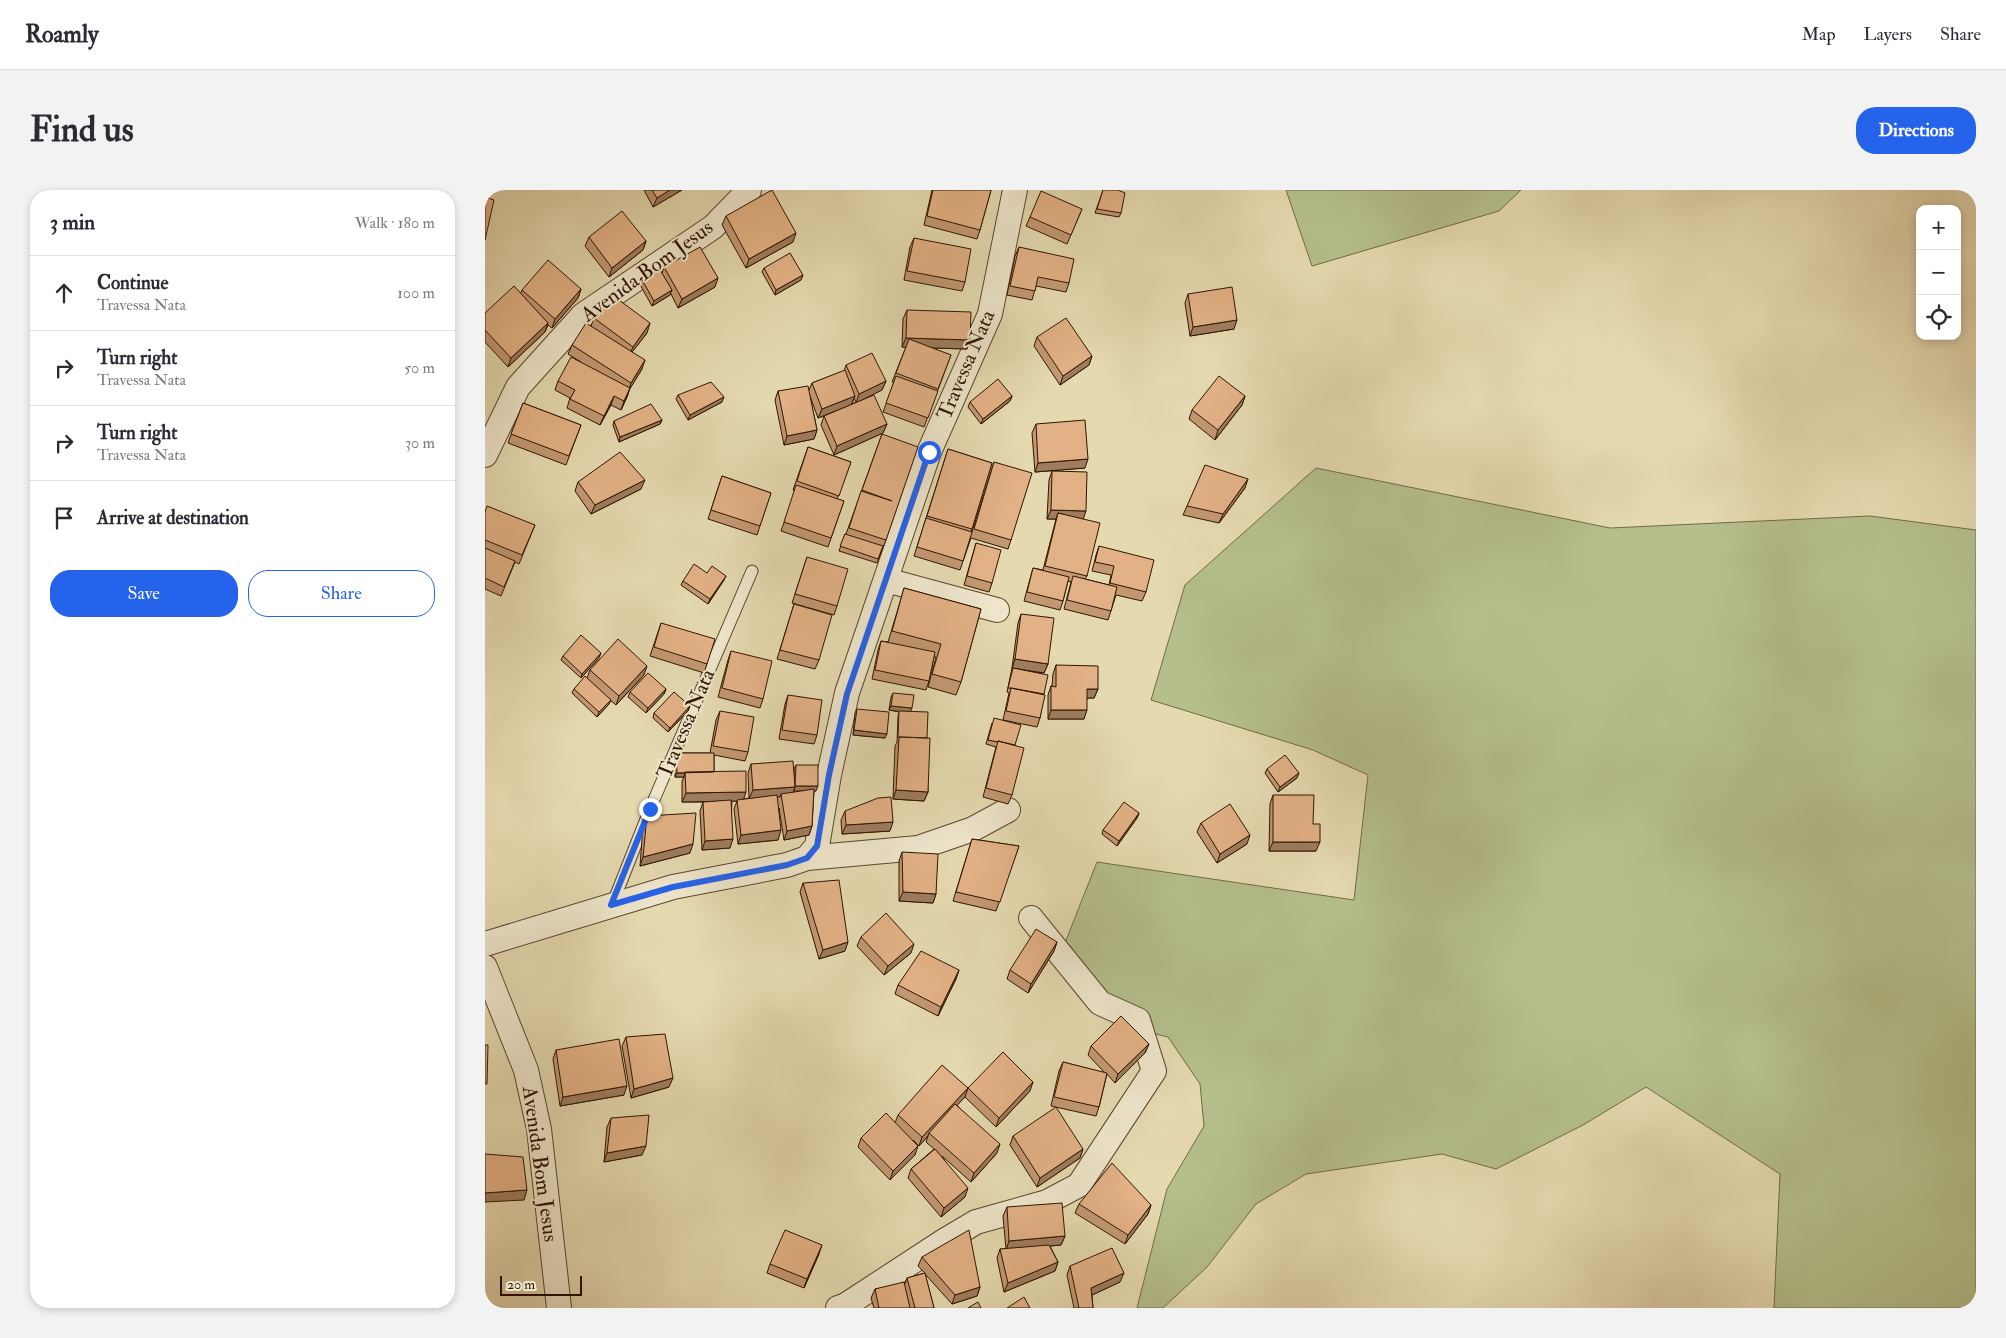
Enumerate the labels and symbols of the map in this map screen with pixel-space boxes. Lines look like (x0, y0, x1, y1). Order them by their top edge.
street label: Avenida Bom Jesus (575, 214, 718, 329)
street label: Travessa Nata (931, 306, 1001, 424)
route start (918, 441, 941, 464)
street label: Travessa Nata (651, 665, 721, 783)
route end (639, 798, 662, 821)
street label: Avenida Bom Jesus (516, 1083, 564, 1244)
scale bar (500, 1273, 583, 1296)

